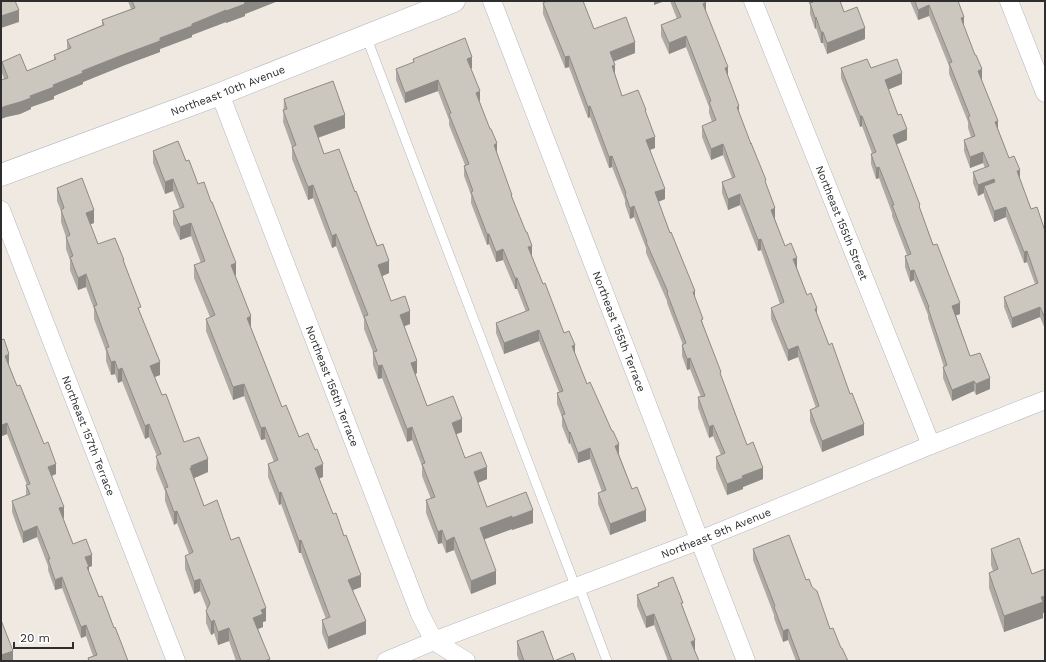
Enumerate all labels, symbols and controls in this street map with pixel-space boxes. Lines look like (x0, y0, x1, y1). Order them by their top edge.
street label: Northeast 10th Avenue (169, 62, 287, 118)
street label: Northeast 155th Street (813, 164, 871, 282)
street label: Northeast 155th Terrace (590, 269, 648, 394)
street label: Northeast 156th Terrace (303, 324, 361, 448)
street label: Northeast 157th Terrace (59, 374, 118, 498)
street label: Northeast 9th Avenue (659, 505, 773, 561)
scale bar (14, 624, 73, 650)
text: 20 m (20, 631, 50, 645)

